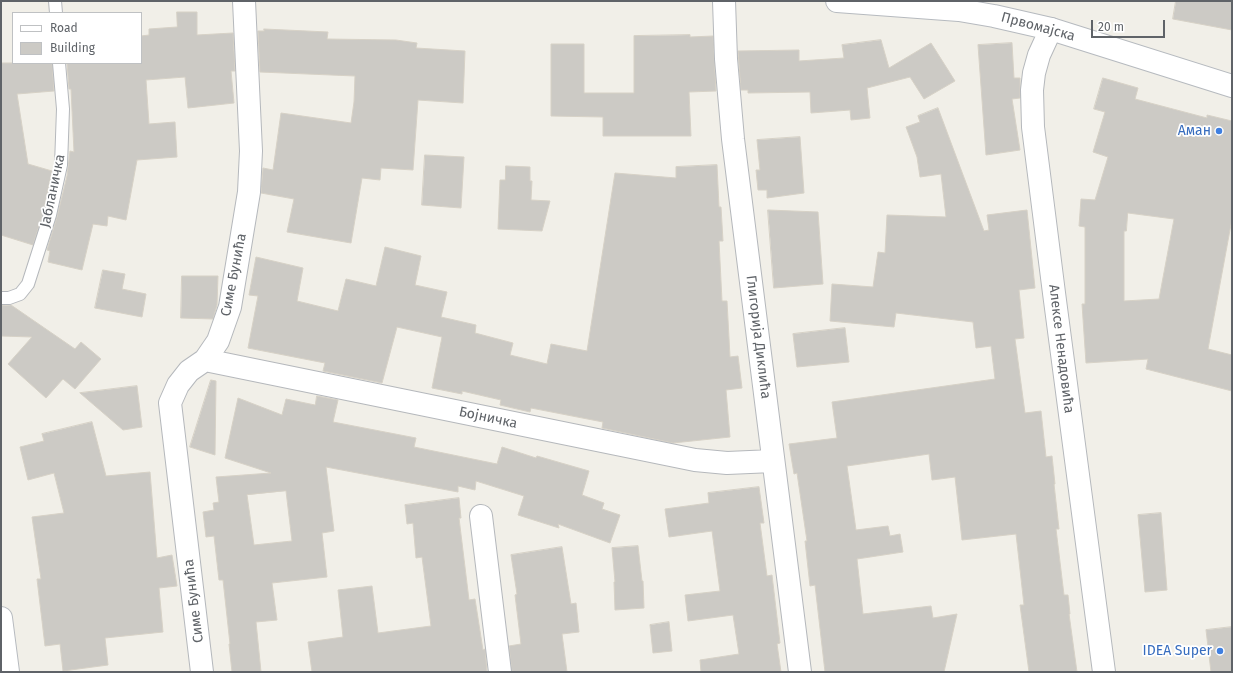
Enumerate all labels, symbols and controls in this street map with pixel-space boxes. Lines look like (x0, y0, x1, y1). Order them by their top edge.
street label: Првомајска (999, 9, 1077, 45)
legend (12, 12, 142, 64)
scale bar (1093, 12, 1167, 38)
text: 20 m (1098, 20, 1124, 34)
text: Road (50, 21, 78, 35)
text: Building (50, 41, 95, 55)
place label: Аман (1178, 123, 1211, 139)
marker: Аман (1214, 126, 1224, 136)
street label: Јабланичка (37, 153, 69, 229)
street label: Симе Бунића (218, 232, 250, 318)
street label: Глигорија Диклића (742, 274, 774, 400)
street label: Алексе Ненадовића (1045, 284, 1077, 414)
street label: Бојничка (457, 404, 519, 432)
street label: Симе Бунића (181, 558, 207, 644)
place label: IDEA Super (1143, 643, 1212, 659)
marker: IDEA Super (1215, 646, 1225, 656)

